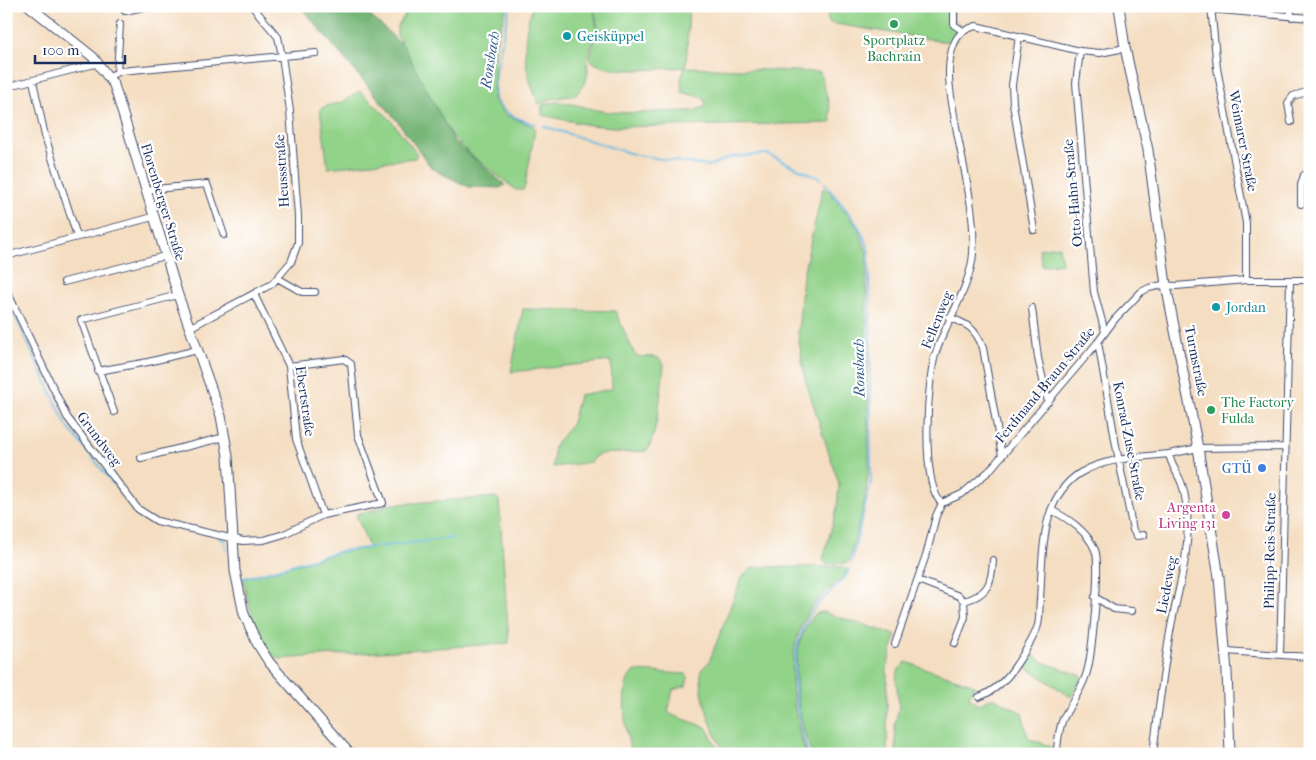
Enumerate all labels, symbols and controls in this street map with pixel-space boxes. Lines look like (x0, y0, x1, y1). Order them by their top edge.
marker: Sportplatz Bachrain (888, 18, 900, 30)
place label: Geisküppel (577, 28, 644, 45)
water label: Ronsbach (476, 30, 503, 91)
marker: Geisküppel (561, 30, 573, 42)
scale bar (35, 32, 125, 64)
place label: Sportplatz Bachrain (863, 32, 925, 65)
text: 100 m (42, 41, 80, 59)
street label: Weimarer Straße (1225, 88, 1261, 193)
street label: Heussstraße (271, 134, 293, 208)
street label: Otto-Hahn-Straße (1060, 138, 1086, 248)
street label: Florenberger Straße (137, 141, 189, 263)
street label: Fellenweg (918, 288, 957, 352)
place label: Jordan (1225, 299, 1266, 316)
marker: Jordan (1210, 301, 1222, 313)
street label: Ferdinand-Braun-Straße (991, 323, 1099, 446)
street label: Turmstraße (1181, 324, 1211, 398)
water label: Ronsbach (849, 338, 869, 398)
street label: Ebertstraße (292, 365, 318, 437)
street label: Konrad-Zuse-Straße (1109, 380, 1149, 502)
place label: The Factory Fulda (1221, 394, 1294, 427)
marker: The Factory Fulda (1205, 404, 1217, 416)
street label: Grundweg (73, 408, 125, 470)
place label: GTÜ (1222, 460, 1252, 477)
marker: GTÜ (1256, 462, 1268, 474)
street label: Philipp-Reis-Straße (1260, 493, 1280, 609)
place label: Argenta Living 131 (1158, 499, 1217, 532)
marker: Argenta Living 131 (1220, 509, 1232, 521)
street label: Liedeweg (1153, 554, 1181, 615)

